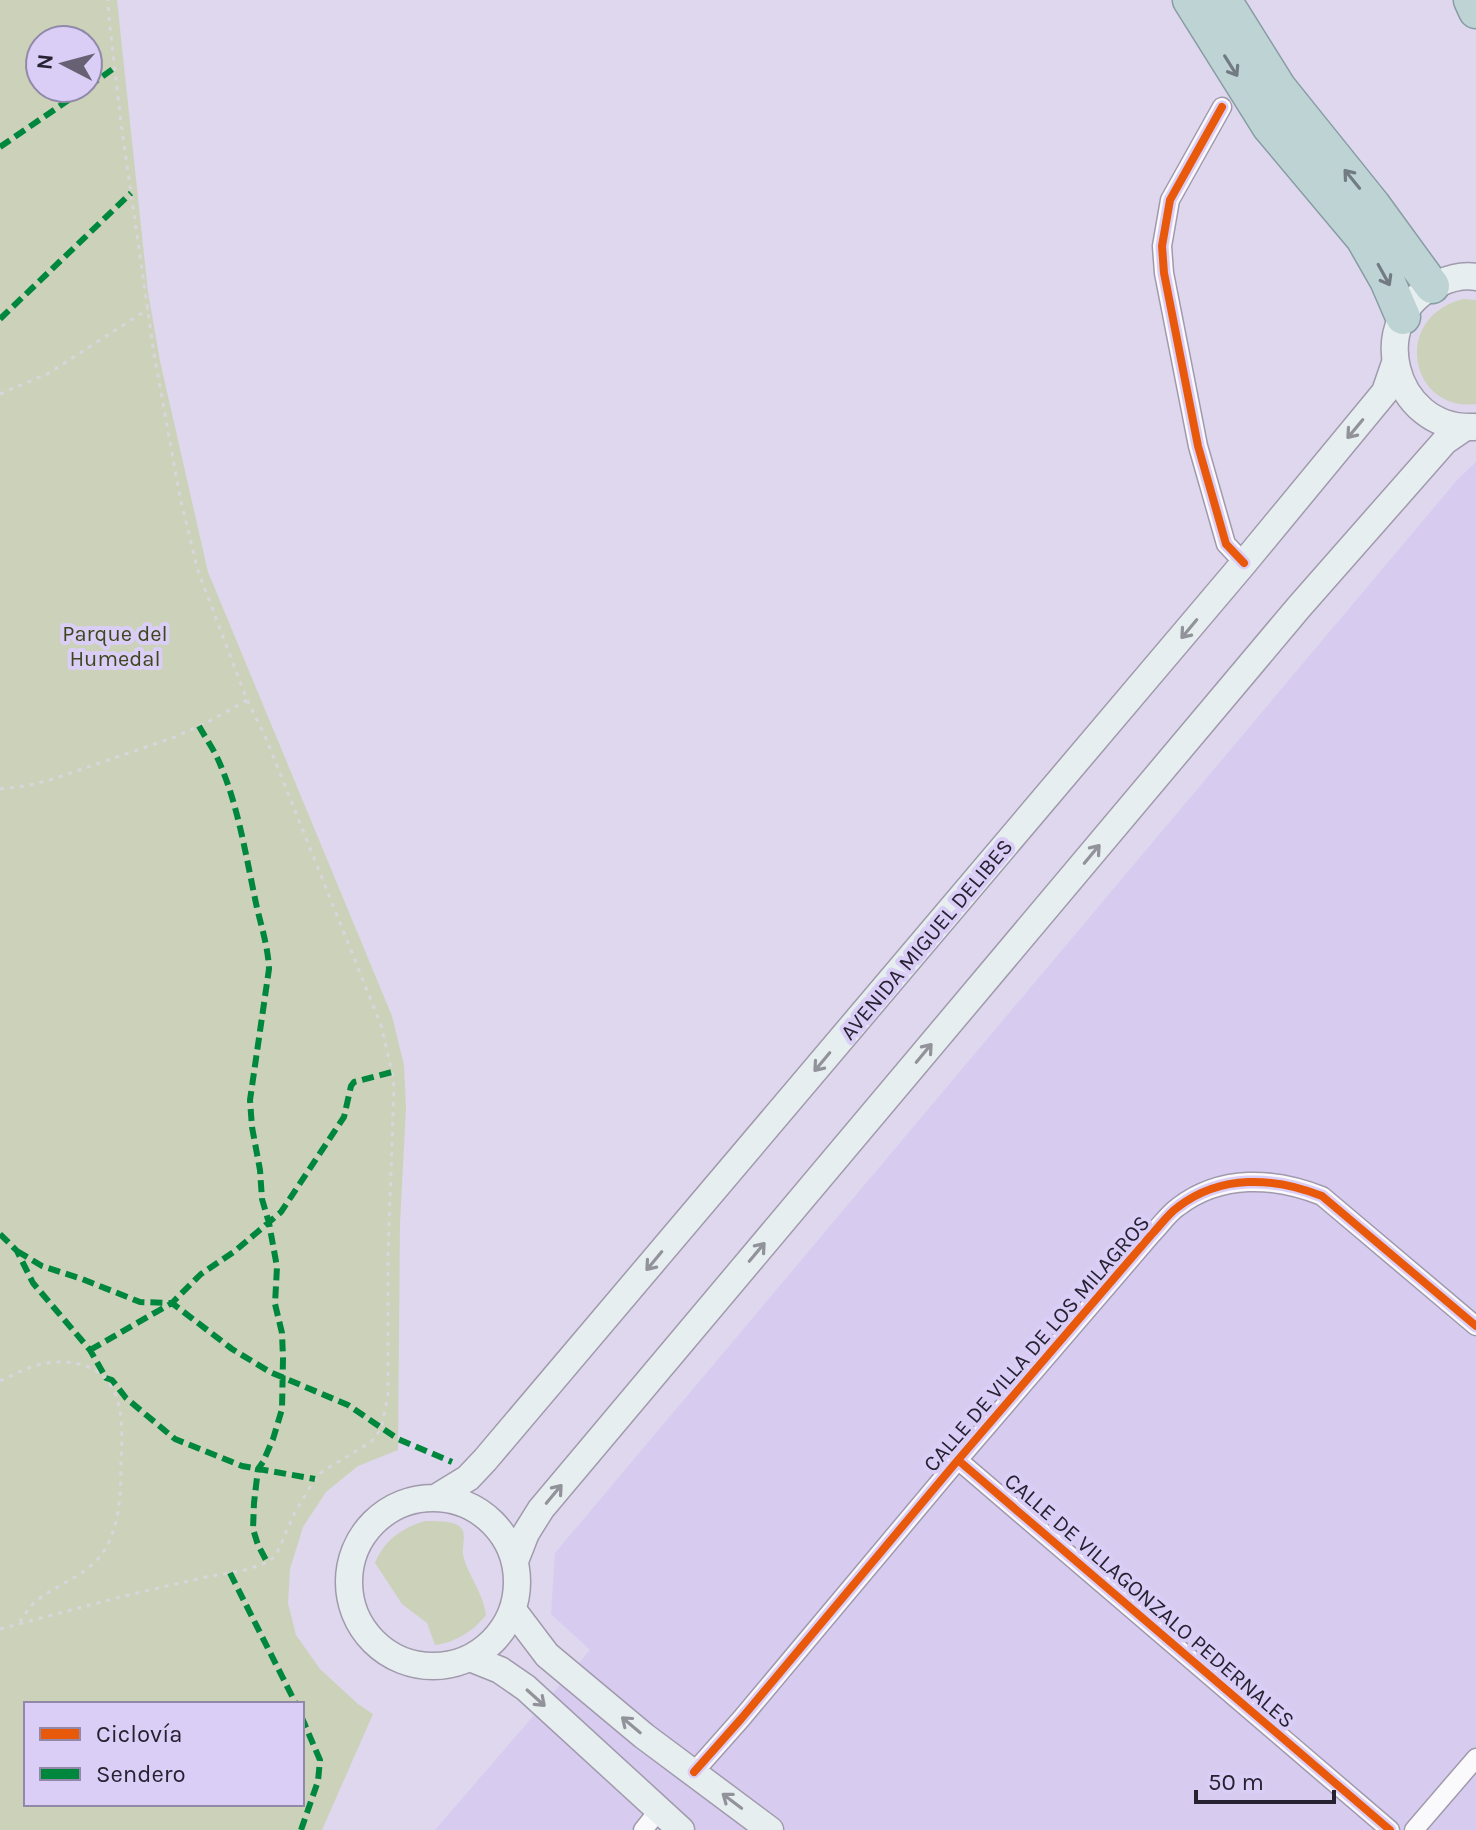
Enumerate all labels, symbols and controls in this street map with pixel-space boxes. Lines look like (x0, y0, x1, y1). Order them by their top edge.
north arrow (24, 24, 104, 104)
text: N (31, 53, 59, 71)
one-way arrow (1224, 54, 1240, 77)
one-way arrow (1343, 169, 1360, 190)
one-way arrow (1377, 263, 1393, 287)
one-way arrow (1346, 418, 1364, 439)
one-way arrow (1180, 618, 1198, 638)
park label: Parque del Humedal (62, 621, 168, 672)
street label: AVENIDA MIGUEL DELIBES (835, 834, 1018, 1045)
one-way arrow (1083, 844, 1101, 865)
one-way arrow (915, 1043, 933, 1064)
one-way arrow (813, 1052, 831, 1072)
street label: CALLE DE VILLA DE LOS MILAGROS (918, 1210, 1155, 1477)
one-way arrow (748, 1242, 766, 1263)
one-way arrow (645, 1250, 663, 1271)
street label: CALLE DE VILLAGONZALO PEDERNALES (999, 1468, 1300, 1734)
one-way arrow (545, 1484, 563, 1505)
one-way arrow (526, 1688, 546, 1706)
legend (24, 1702, 304, 1806)
one-way arrow (622, 1716, 642, 1734)
text: Ciclovía (96, 1720, 183, 1748)
scale bar (1196, 1754, 1334, 1804)
text: Sendero (96, 1760, 186, 1788)
text: 50 m (1208, 1768, 1264, 1796)
one-way arrow (722, 1792, 743, 1809)

